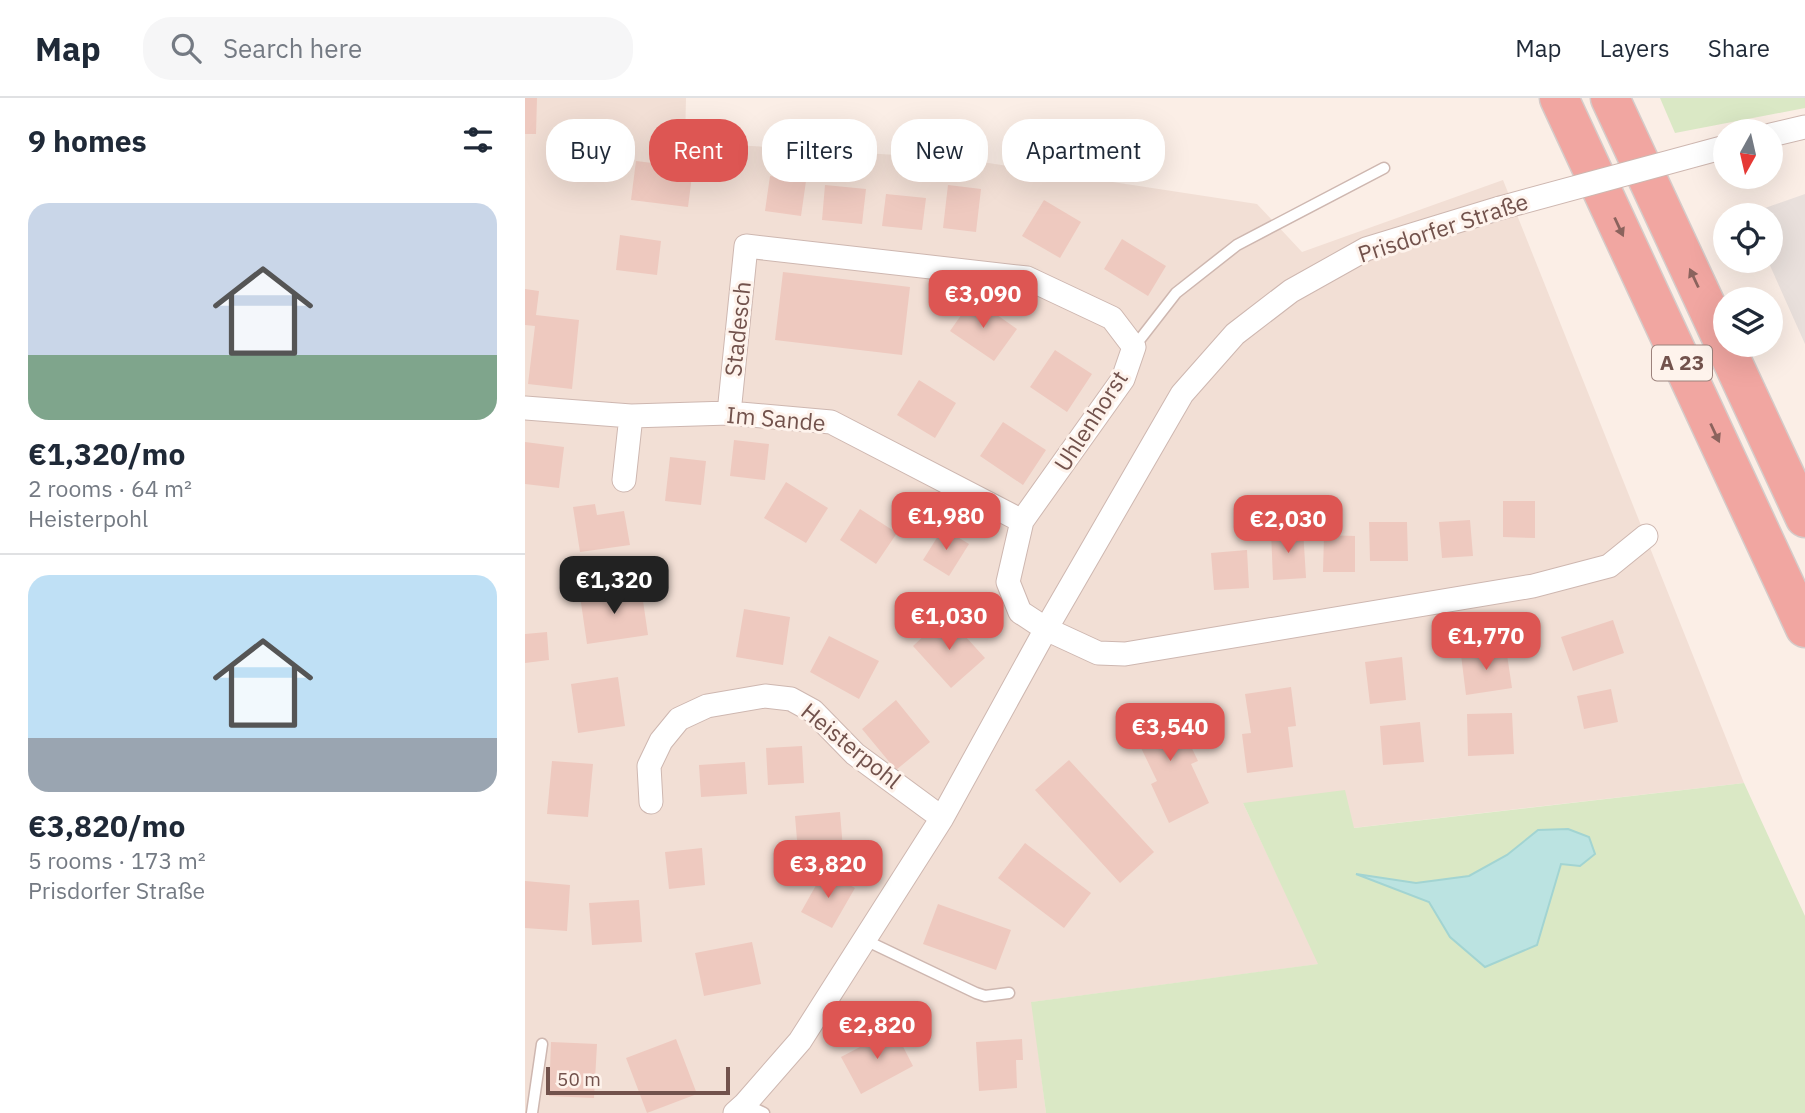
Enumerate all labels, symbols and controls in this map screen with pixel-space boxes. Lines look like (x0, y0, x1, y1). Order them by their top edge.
search box (143, 17, 633, 80)
text: Map (35, 27, 101, 70)
icon: search (167, 29, 205, 67)
text: Search here (223, 31, 362, 65)
text: Map (1515, 32, 1562, 64)
text: Layers (1600, 32, 1670, 64)
text: Share (1708, 32, 1770, 64)
chip: Buy (546, 119, 635, 182)
chip: Rent (649, 119, 748, 182)
chip: Filters (762, 119, 877, 182)
chip: New (891, 119, 988, 182)
chip: Apartment (1002, 119, 1165, 182)
north arrow (1713, 119, 1783, 189)
map controls (1713, 119, 1783, 357)
text: 9 homes (28, 121, 147, 160)
icon: filters (459, 121, 497, 159)
street label: Prisdorfer Straße (1354, 185, 1532, 269)
button: locate (1713, 203, 1783, 273)
one-way arrow (1614, 216, 1625, 237)
icon: home (200, 248, 326, 374)
one-way arrow (1688, 268, 1700, 288)
pin: €3,090 (926, 271, 1040, 330)
text: €3,090 (945, 278, 1021, 308)
street label: Stadesch (717, 280, 757, 378)
button: layers (1713, 287, 1783, 357)
road number: A 23 (1652, 345, 1712, 380)
street label: Uhlenhorst (1047, 364, 1134, 476)
street label: Im Sande (725, 399, 827, 437)
one-way arrow (1709, 423, 1720, 443)
text: €1,320/mo (28, 434, 185, 473)
text: 2 rooms · 64 m² (28, 473, 192, 503)
pin: €1,980 (889, 492, 1003, 552)
pin: €2,030 (1231, 496, 1345, 555)
text: €1,980 (908, 500, 984, 530)
text: Heisterpohl (28, 503, 148, 533)
text: €2,030 (1250, 503, 1326, 533)
pin: €1,320 (557, 556, 671, 616)
text: €1,320 (576, 564, 652, 594)
pin: €1,030 (892, 592, 1006, 652)
text: €1,030 (911, 600, 987, 630)
pin: €1,770 (1429, 612, 1543, 672)
icon: home (200, 620, 326, 746)
text: €1,770 (1448, 620, 1524, 650)
street label: Heisterpohl (795, 696, 908, 795)
pin: €3,540 (1113, 704, 1227, 763)
text: €3,540 (1132, 711, 1208, 741)
text: €3,820/mo (28, 806, 185, 845)
pin: €3,820 (771, 840, 885, 900)
text: 5 rooms · 173 m² (28, 845, 206, 875)
text: €3,820 (790, 848, 866, 878)
text: Prisdorfer Straße (28, 875, 205, 905)
pin: €2,820 (820, 1002, 934, 1061)
text: €2,820 (839, 1009, 915, 1039)
scale bar (546, 1064, 730, 1096)
text: 50 m (557, 1067, 601, 1091)

